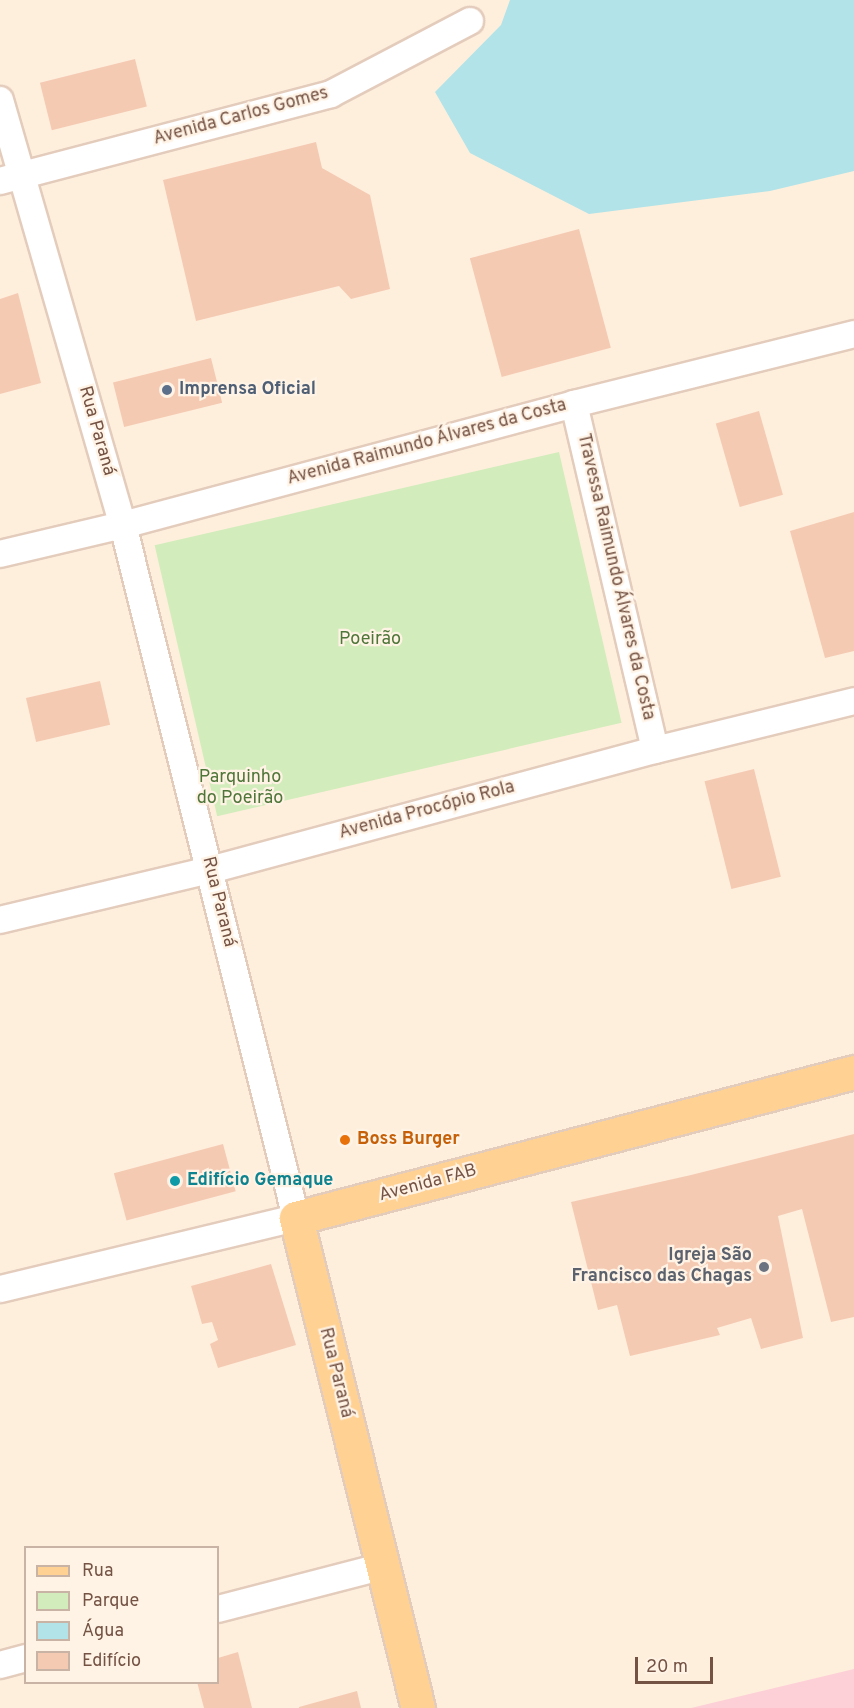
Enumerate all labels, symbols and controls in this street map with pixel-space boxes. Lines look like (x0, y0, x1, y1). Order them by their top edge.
street label: Avenida Carlos Gomes (151, 83, 331, 151)
place label: Imprensa Oficial (179, 379, 316, 401)
marker: Imprensa Oficial (160, 383, 174, 397)
street label: Rua Paraná (73, 384, 119, 478)
street label: Avenida Raimundo Álvares da Costa (285, 395, 569, 491)
street label: Travessa Raimundo Álvares da Costa (571, 431, 659, 723)
park label: Poeirão (339, 629, 401, 651)
park label: Parquinho do Poeirão (197, 768, 283, 810)
street label: Avenida Procópio Rola (337, 777, 517, 845)
street label: Rua Paraná (196, 855, 240, 949)
place label: Boss Burger (357, 1129, 460, 1151)
marker: Boss Burger (338, 1133, 352, 1147)
street label: Avenida FAB (377, 1161, 479, 1207)
place label: Edifício Gemaque (187, 1170, 333, 1192)
marker: Edifício Gemaque (168, 1174, 182, 1188)
place label: Igreja São Francisco das Chagas (572, 1246, 752, 1288)
marker: Igreja São Francisco das Chagas (757, 1260, 771, 1274)
street label: Rua Paraná (313, 1326, 357, 1420)
legend (24, 1546, 219, 1684)
text: Rua (82, 1560, 113, 1583)
text: Parque (82, 1590, 139, 1613)
text: Água (82, 1620, 124, 1643)
scale bar (638, 1645, 716, 1683)
text: Edifício (82, 1650, 141, 1673)
text: 20 m (646, 1656, 688, 1679)

